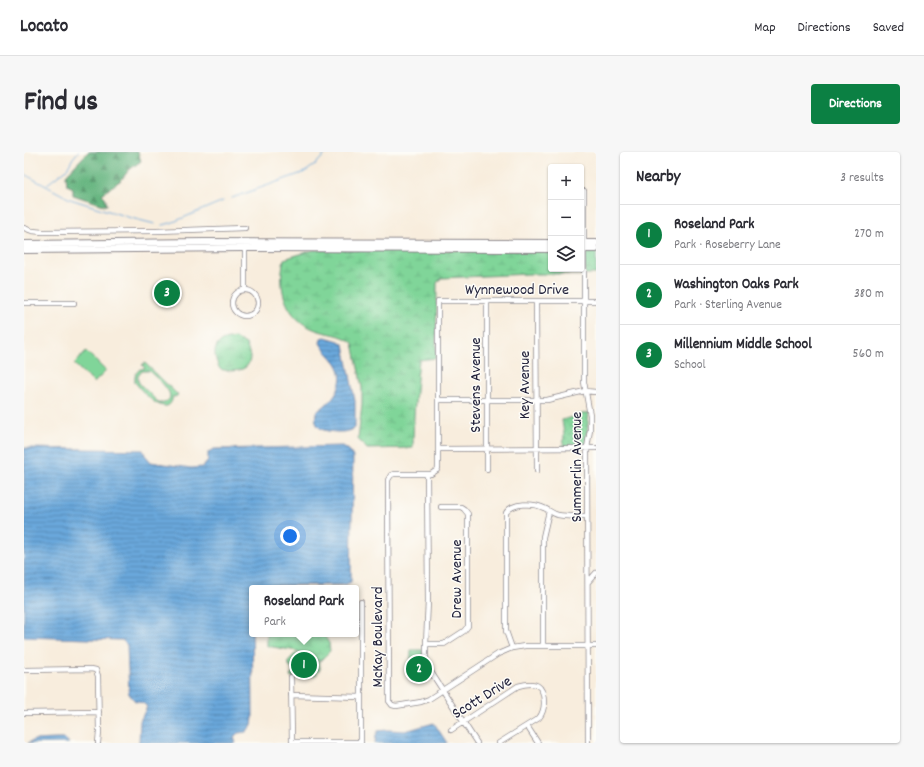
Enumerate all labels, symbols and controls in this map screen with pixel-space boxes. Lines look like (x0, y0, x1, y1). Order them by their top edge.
text: Locato (20, 14, 68, 41)
text: Map (754, 18, 776, 38)
text: Directions (798, 18, 851, 38)
text: Saved (873, 18, 904, 38)
text: Find us (24, 84, 98, 124)
button: Directions (811, 84, 900, 124)
map controls (548, 164, 584, 272)
button: + (548, 164, 584, 200)
text: Nearby (636, 166, 680, 190)
text: 3 results (840, 169, 884, 188)
button: − (548, 200, 584, 236)
text: Roseland Park (674, 214, 754, 236)
text: 1 (648, 225, 650, 244)
text: 270 m (854, 225, 884, 244)
button: layers (548, 236, 584, 272)
text: Park · Roseberry Lane (674, 236, 781, 255)
text: Washington Oaks Park (674, 274, 799, 296)
pin: 3 (154, 278, 180, 308)
street label: Wynnewood Drive (465, 279, 569, 302)
text: 2 (646, 285, 652, 304)
text: 380 m (854, 285, 884, 304)
text: Park · Sterling Avenue (674, 296, 782, 315)
text: Millennium Middle School (674, 334, 812, 356)
street label: Stevens Avenue (465, 337, 488, 433)
text: 3 (646, 345, 652, 364)
text: 560 m (853, 345, 884, 364)
street label: Key Avenue (514, 351, 537, 419)
text: School (674, 356, 706, 375)
street label: Summerlin Avenue (566, 412, 589, 522)
your location (280, 526, 300, 546)
street label: Drew Avenue (446, 540, 469, 618)
popup (249, 585, 359, 637)
street label: McKay Boulevard (367, 587, 390, 687)
text: Roseland Park (264, 591, 344, 613)
text: Park (264, 613, 286, 632)
pin: 1 (291, 650, 317, 680)
pin: 2 (406, 654, 432, 684)
street label: Scott Drive (448, 671, 517, 726)

